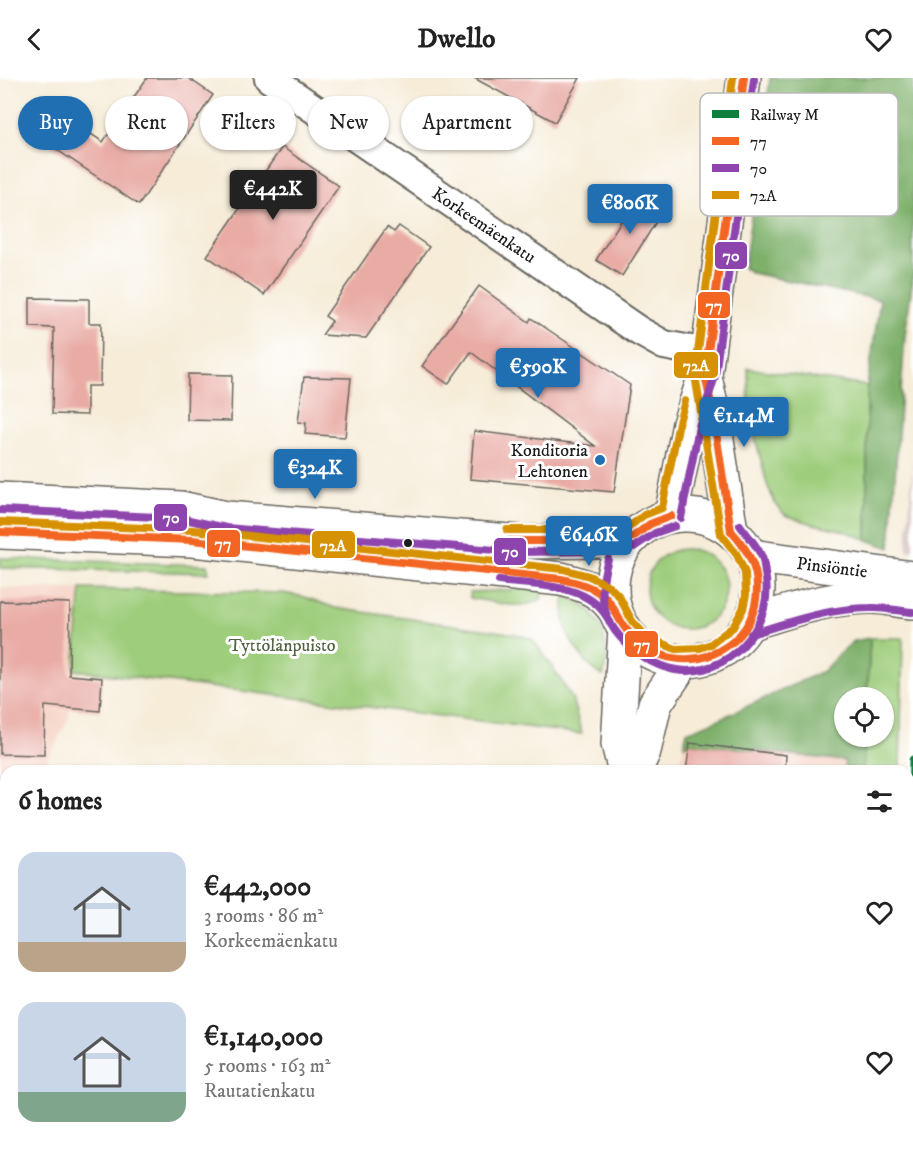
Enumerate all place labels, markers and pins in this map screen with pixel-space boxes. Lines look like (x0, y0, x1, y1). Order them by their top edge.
pin: €442K (231, 170, 315, 221)
pin: €806K (588, 184, 672, 235)
pin: €590K (496, 348, 580, 399)
pin: €1.14M (695, 397, 793, 448)
place label: Konditoria Lehtonen (510, 440, 589, 483)
pin: €324K (273, 449, 357, 500)
marker: Konditoria Lehtonen (593, 453, 607, 467)
pin: €646K (547, 516, 631, 567)
unlabelled marker (402, 537, 414, 549)

